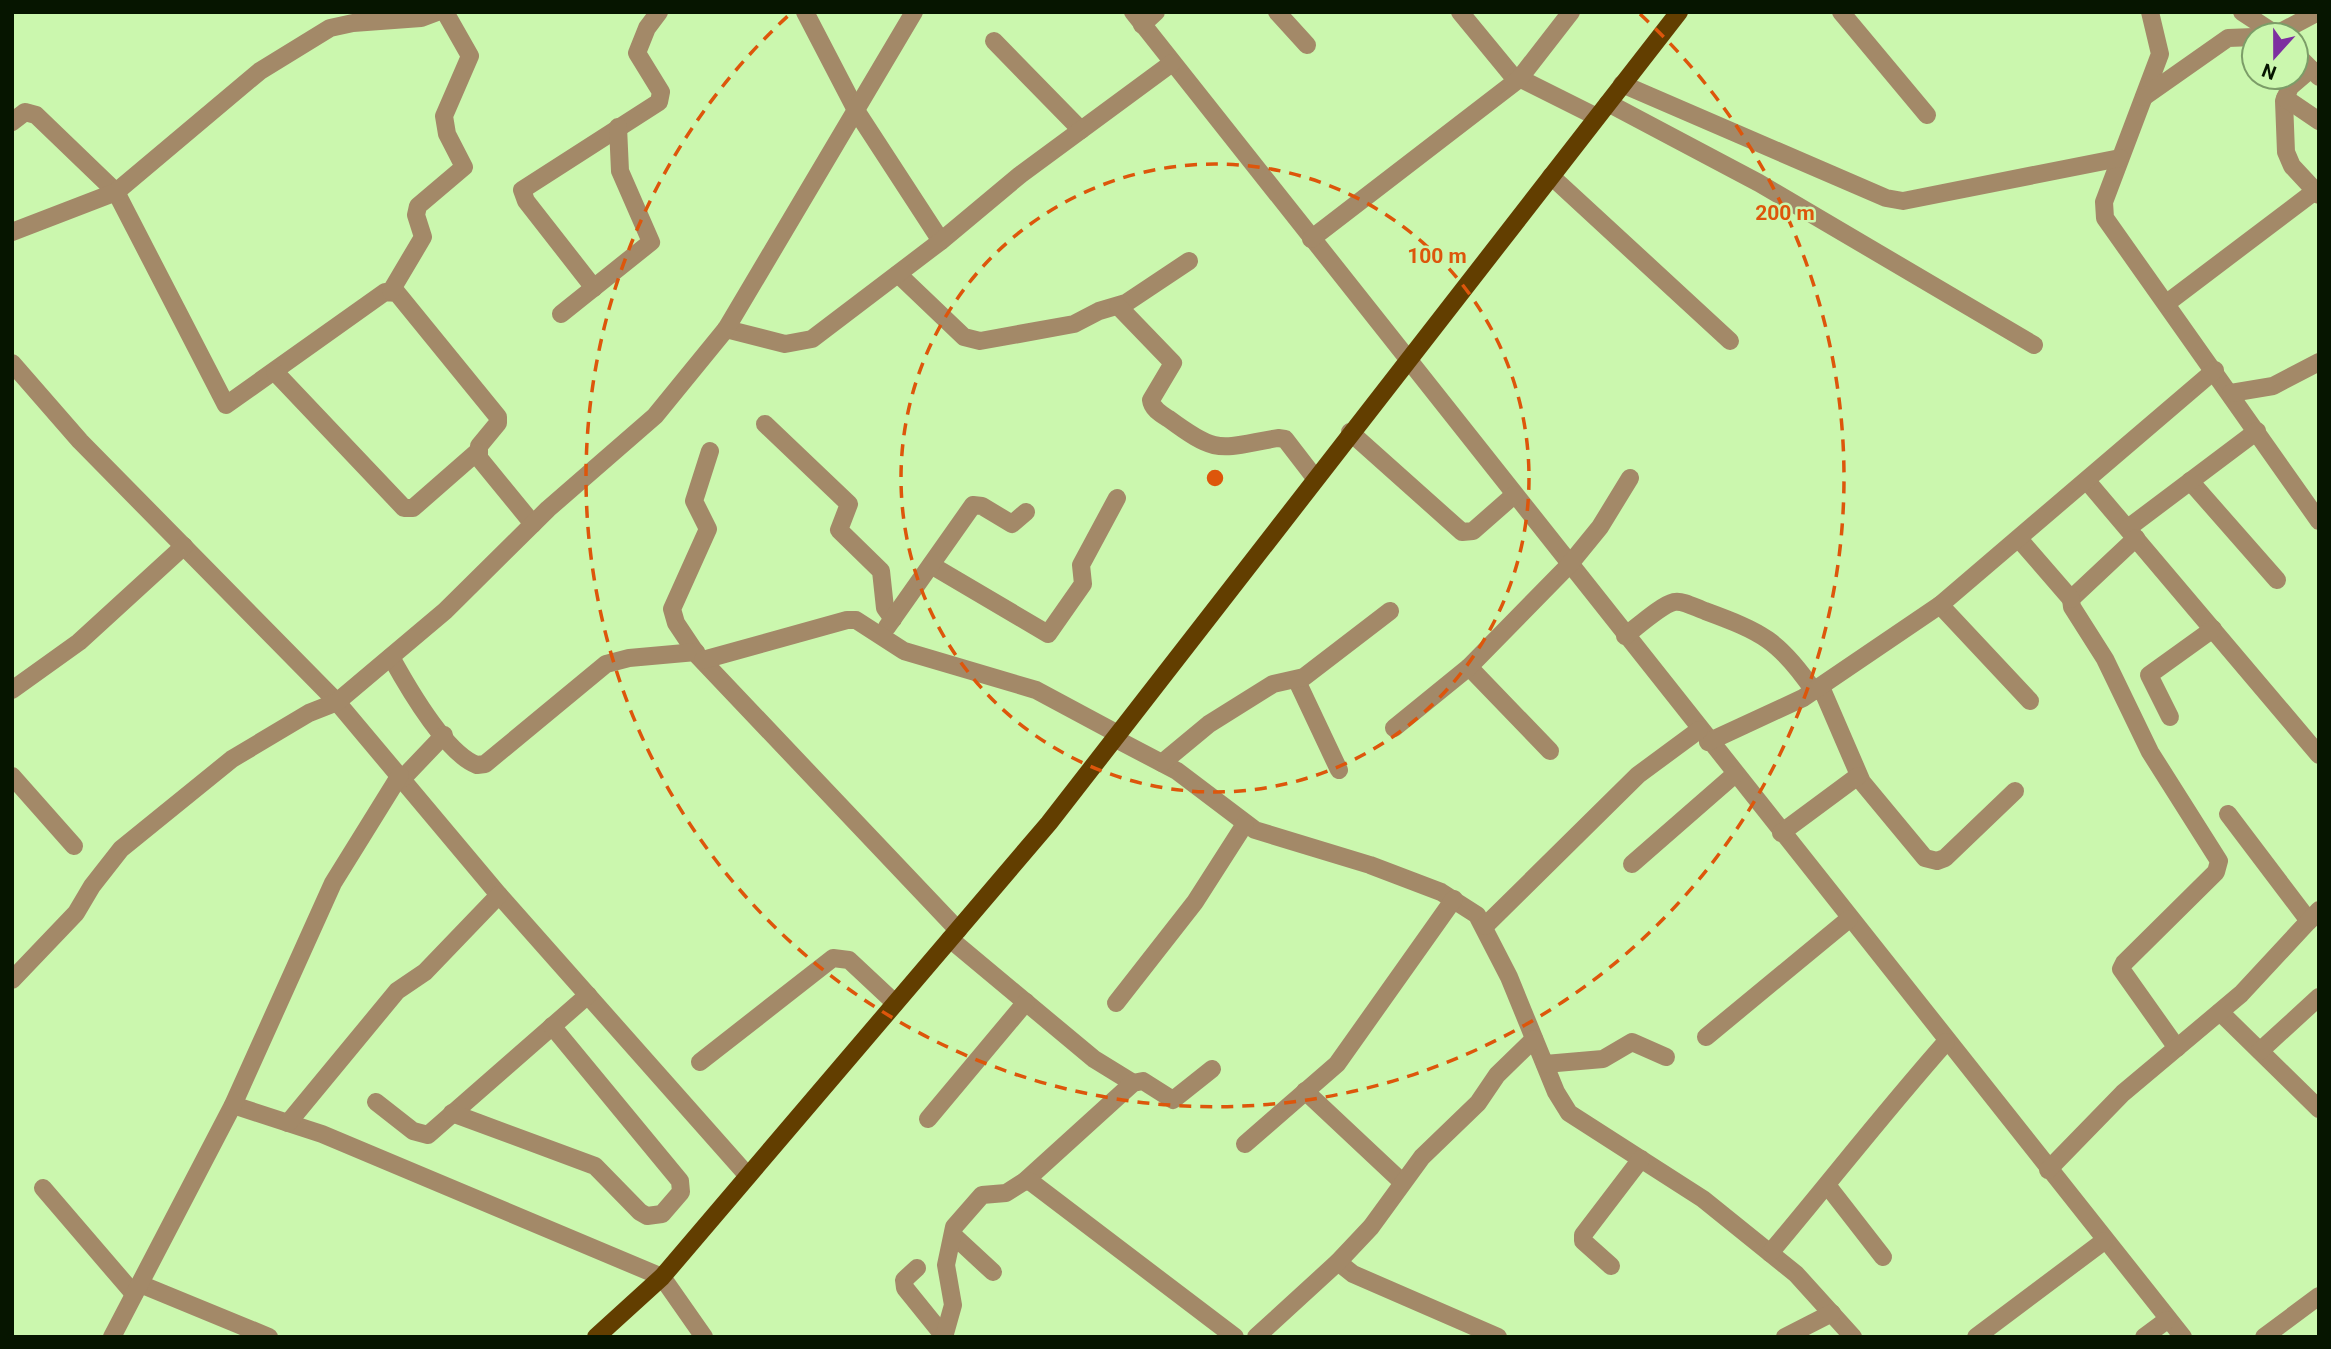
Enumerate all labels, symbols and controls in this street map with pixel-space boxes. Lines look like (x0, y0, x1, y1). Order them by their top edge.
north arrow (2240, 21, 2310, 91)
text: N (2259, 58, 2279, 85)
text: 200 m (1755, 201, 1815, 225)
text: 100 m (1407, 244, 1467, 268)
centre of rings (1203, 466, 1227, 490)

